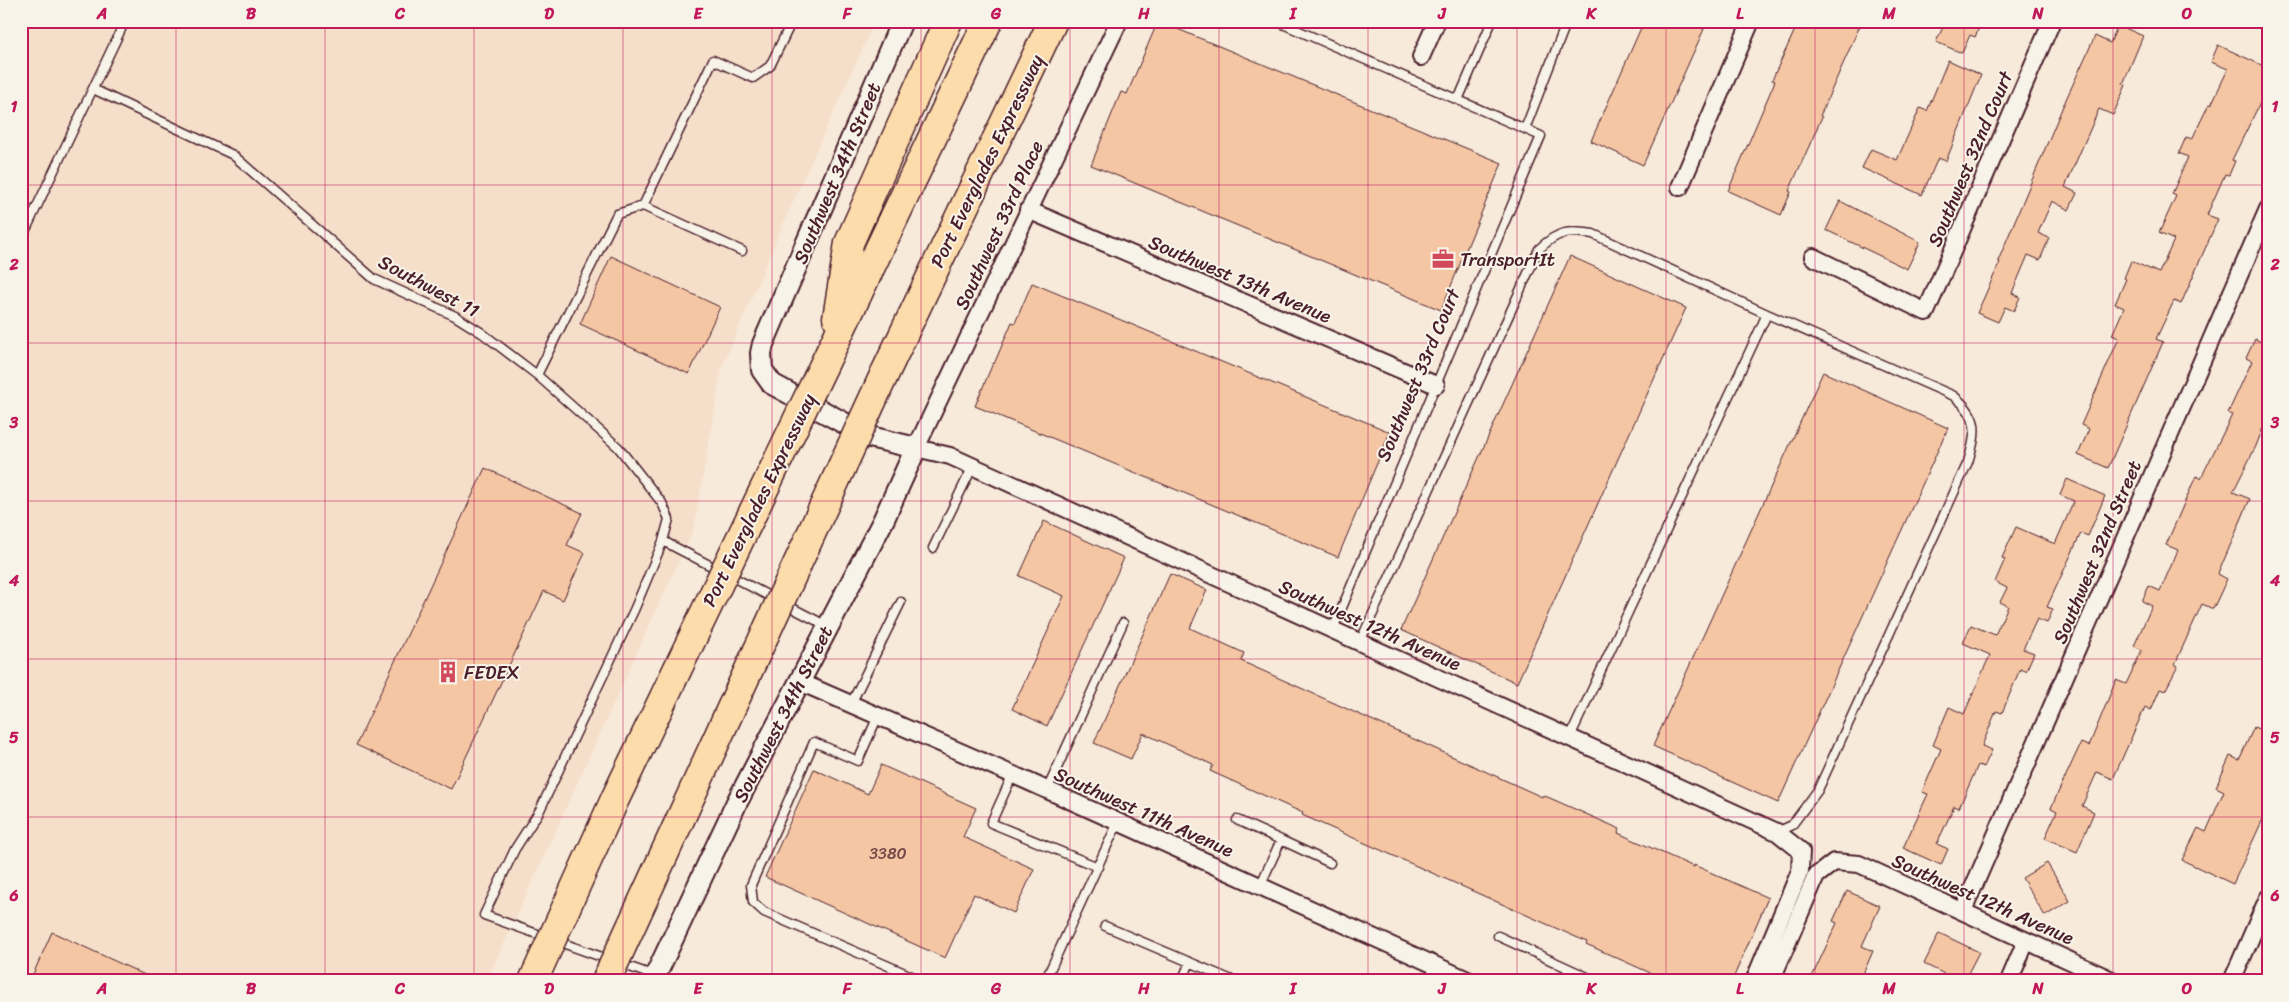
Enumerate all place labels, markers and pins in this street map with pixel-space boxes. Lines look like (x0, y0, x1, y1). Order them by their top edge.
place label: TransportIt (1460, 243, 1555, 276)
office icon: TransportIt (1430, 246, 1456, 272)
place label: FEDEX (464, 656, 520, 689)
building icon: FEDEX (435, 659, 461, 685)

